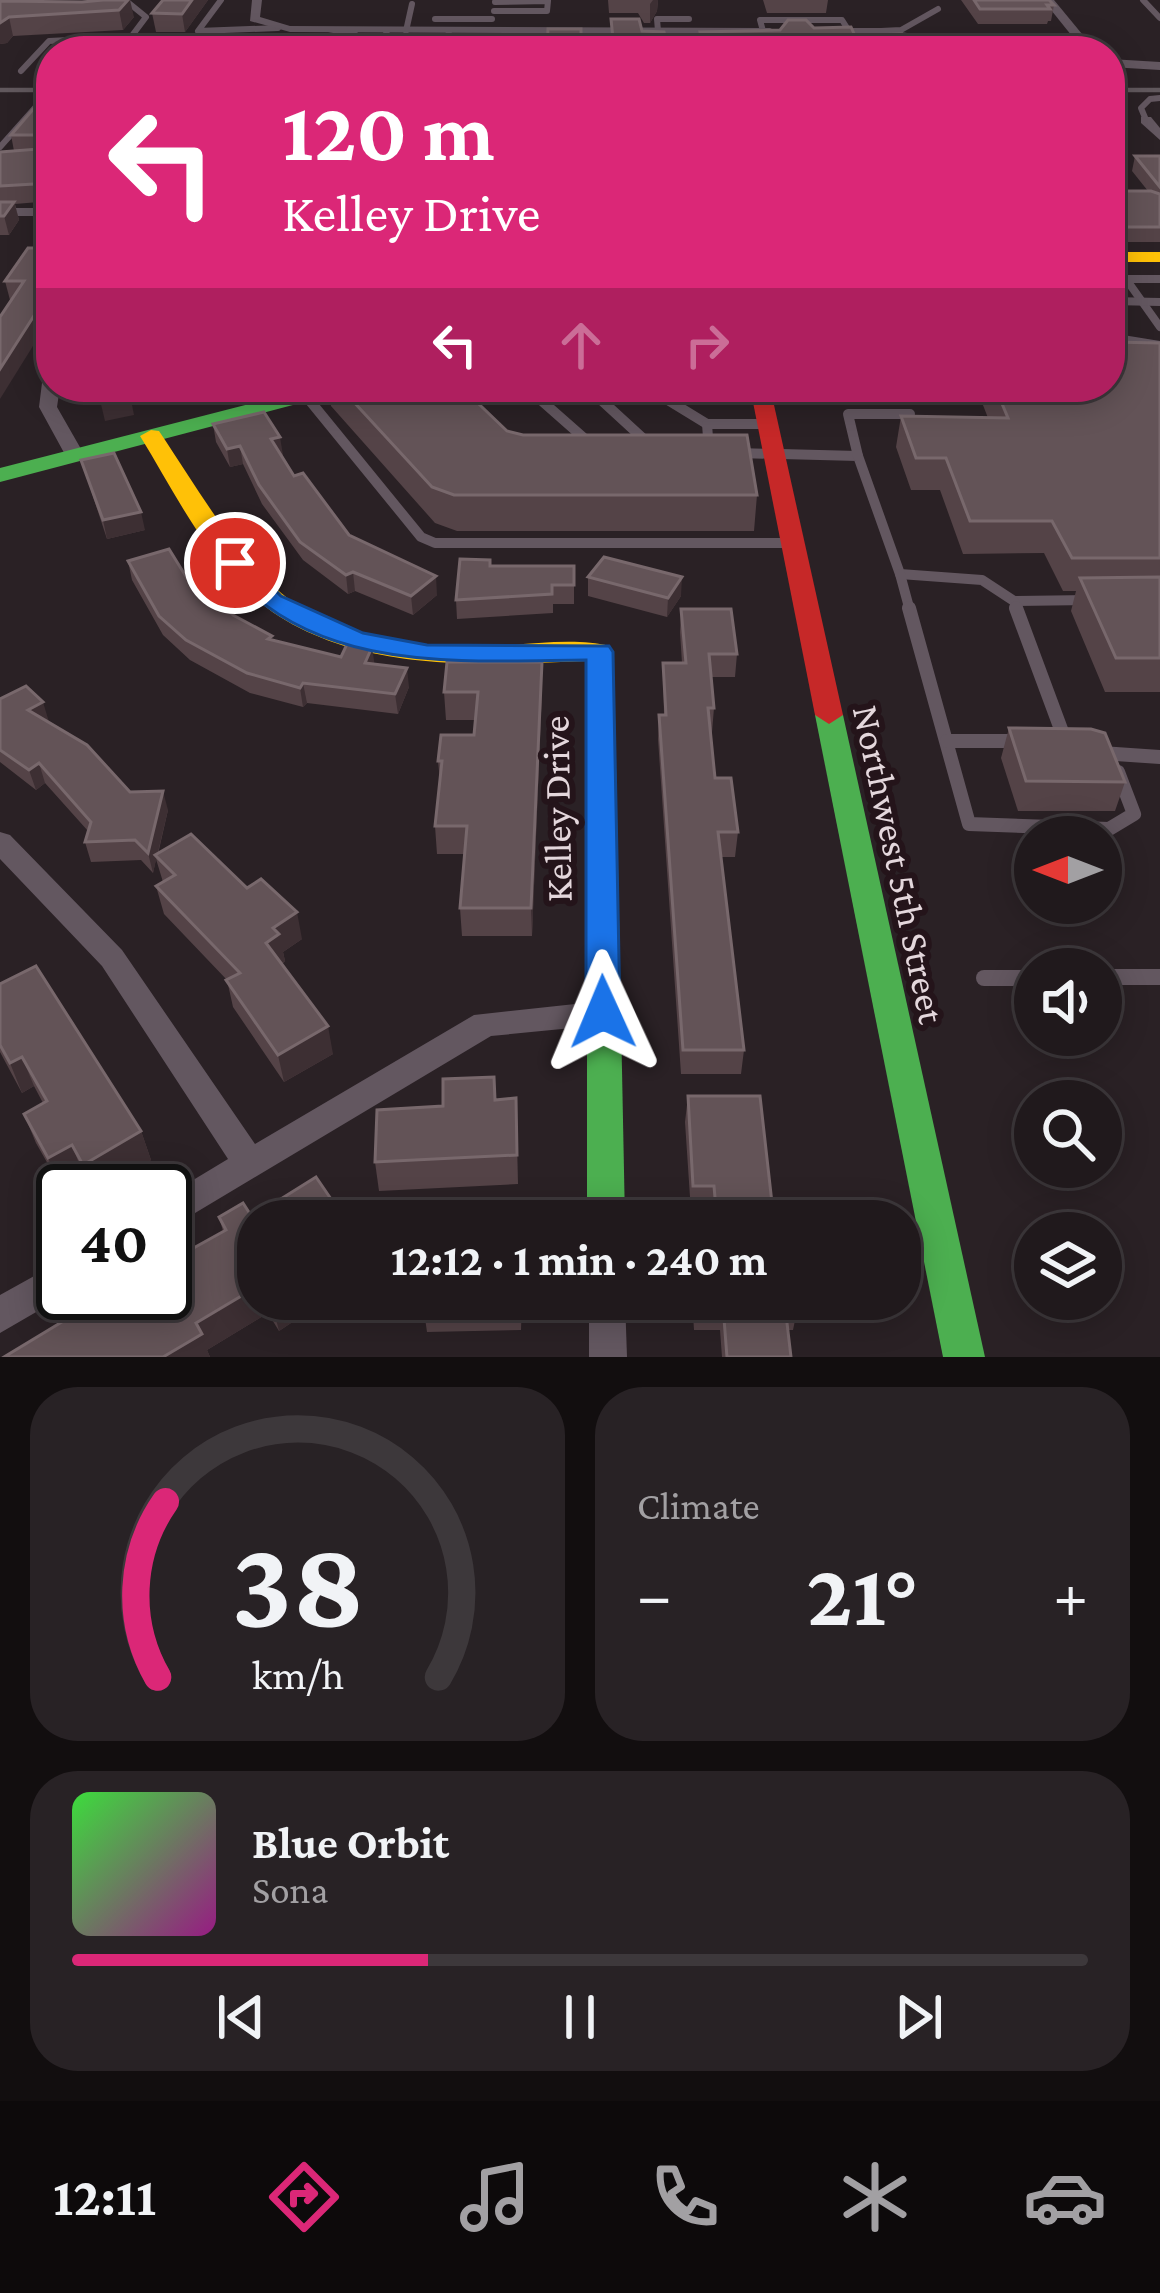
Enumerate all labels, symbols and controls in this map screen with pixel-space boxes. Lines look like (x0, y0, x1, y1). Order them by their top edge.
icon: left (84, 84, 240, 240)
text: 120 m (282, 85, 495, 178)
text: Kelley Drive (282, 183, 541, 243)
icon: left (422, 312, 488, 378)
icon: ahead (548, 312, 614, 378)
icon: right (674, 312, 740, 378)
pin (184, 512, 286, 614)
icon: arrive (202, 530, 268, 596)
street label: Northwest 5th Street (845, 701, 954, 1028)
street label: Kelley Drive (533, 715, 581, 903)
north arrow (1014, 816, 1122, 924)
map controls (1014, 816, 1122, 1320)
button: sound (1014, 948, 1122, 1056)
position arrow (540, 949, 666, 1075)
button: search (1014, 1080, 1122, 1188)
speed limit sign: 40 (36, 1164, 192, 1320)
button: layers (1014, 1212, 1122, 1320)
text: 12:12 · 1 min · 240 m (391, 1235, 767, 1285)
text: Climate (637, 1484, 760, 1527)
text: 38 (231, 1514, 364, 1653)
text: 21° (807, 1544, 919, 1644)
text: − (637, 1558, 672, 1631)
text: + (1053, 1558, 1088, 1631)
text: km/h (251, 1651, 344, 1698)
text: Blue Orbit (252, 1818, 449, 1868)
text: Sona (252, 1868, 329, 1911)
icon: previous (208, 1984, 274, 2050)
icon: pause (547, 1984, 613, 2050)
icon: next (886, 1984, 952, 2050)
icon: directions (262, 2155, 346, 2239)
icon: music (453, 2155, 537, 2239)
icon: phone (643, 2155, 727, 2239)
icon: climate (833, 2155, 917, 2239)
icon: car (1023, 2155, 1107, 2239)
text: 12:11 (53, 2167, 156, 2227)

